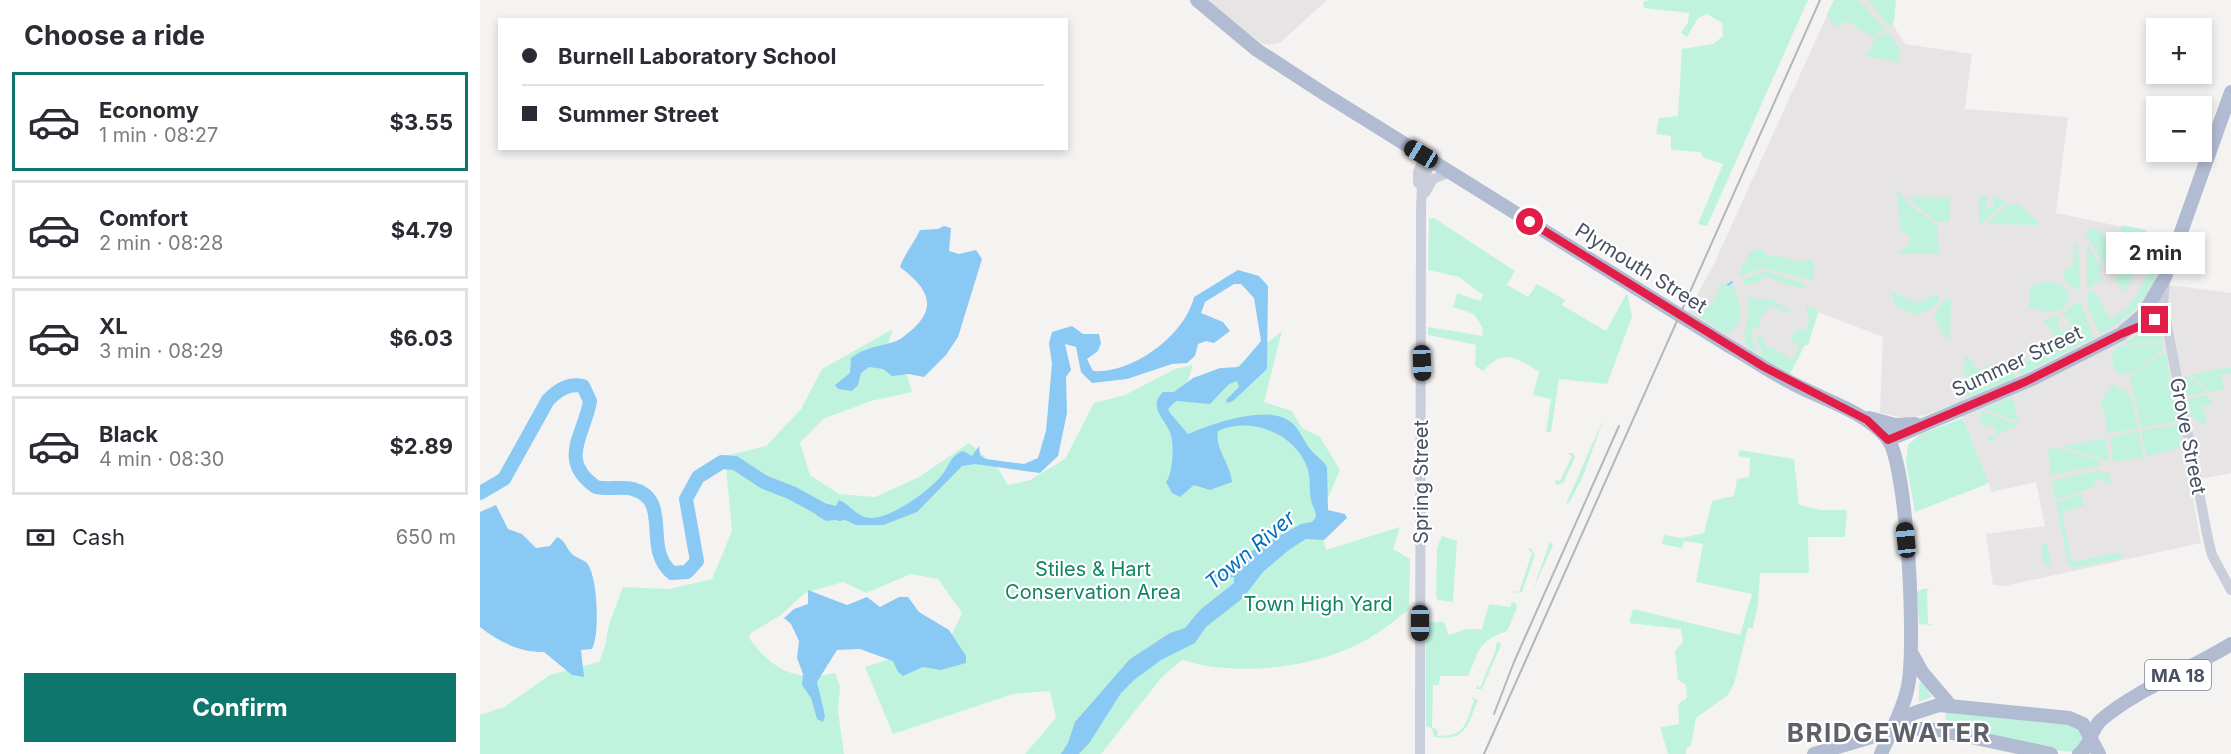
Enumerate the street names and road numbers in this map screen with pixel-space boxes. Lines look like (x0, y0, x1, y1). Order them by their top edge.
street label: Plymouth Street (1571, 218, 1712, 318)
street label: Summer Street (1948, 320, 2086, 402)
street label: Grove Street (2165, 376, 2211, 497)
street label: Spring Street (1409, 420, 1433, 544)
road number: MA 18 (2145, 660, 2211, 690)

